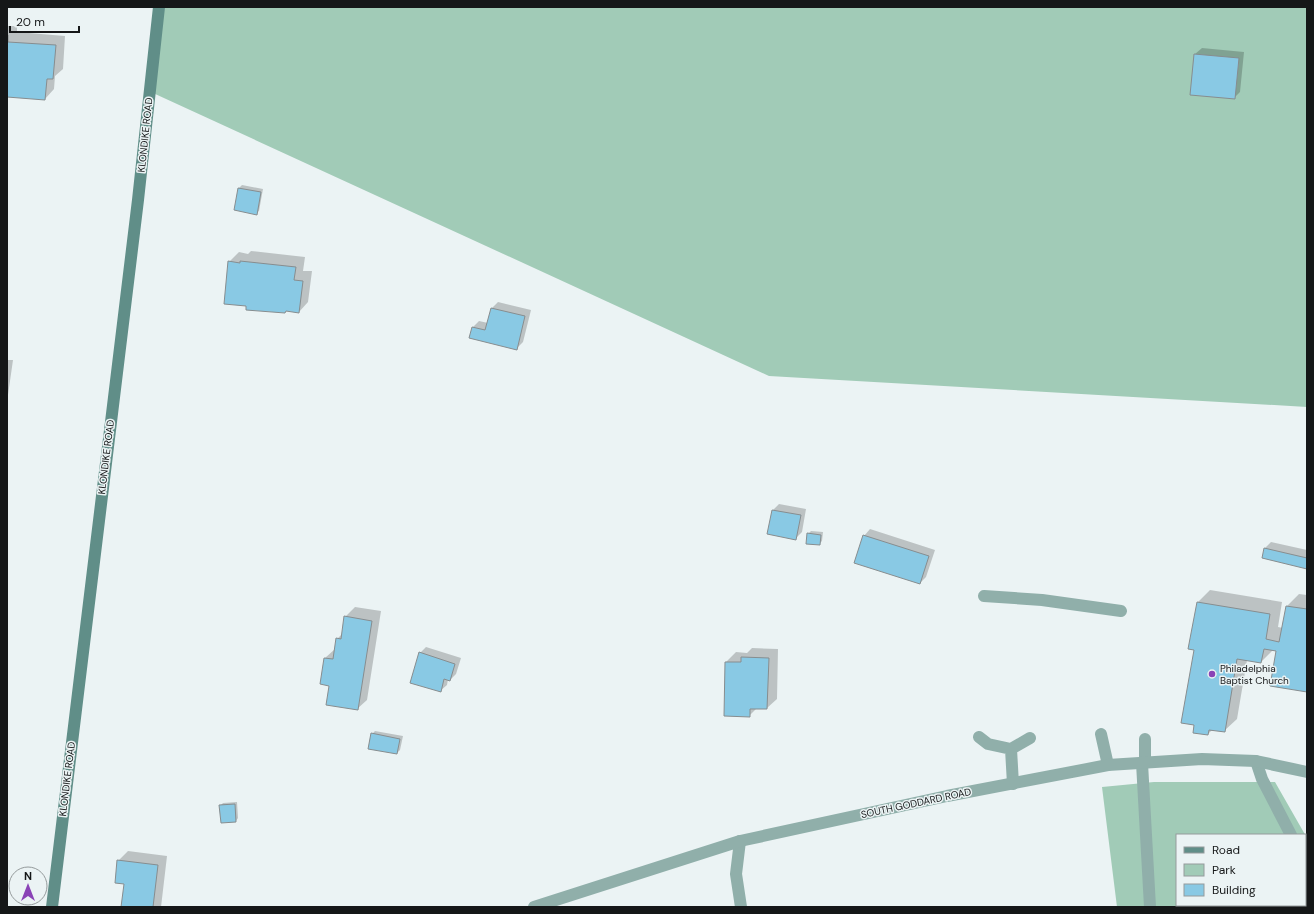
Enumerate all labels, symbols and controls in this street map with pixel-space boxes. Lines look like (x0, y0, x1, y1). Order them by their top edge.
scale bar (10, 8, 79, 34)
text: 20 m (16, 14, 45, 30)
street label: KLONDIKE ROAD (135, 97, 155, 173)
street label: KLONDIKE ROAD (95, 419, 117, 495)
place label: Philadelphia Baptist Church (1220, 662, 1289, 687)
marker: Philadelphia Baptist Church (1207, 669, 1217, 679)
street label: KLONDIKE ROAD (56, 741, 78, 817)
street label: SOUTH GODDARD ROAD (860, 785, 973, 821)
legend (1176, 834, 1306, 906)
text: Road (1212, 842, 1240, 858)
text: Park (1212, 862, 1236, 878)
north arrow (8, 866, 48, 906)
text: N (24, 869, 32, 883)
text: Building (1212, 882, 1256, 898)

